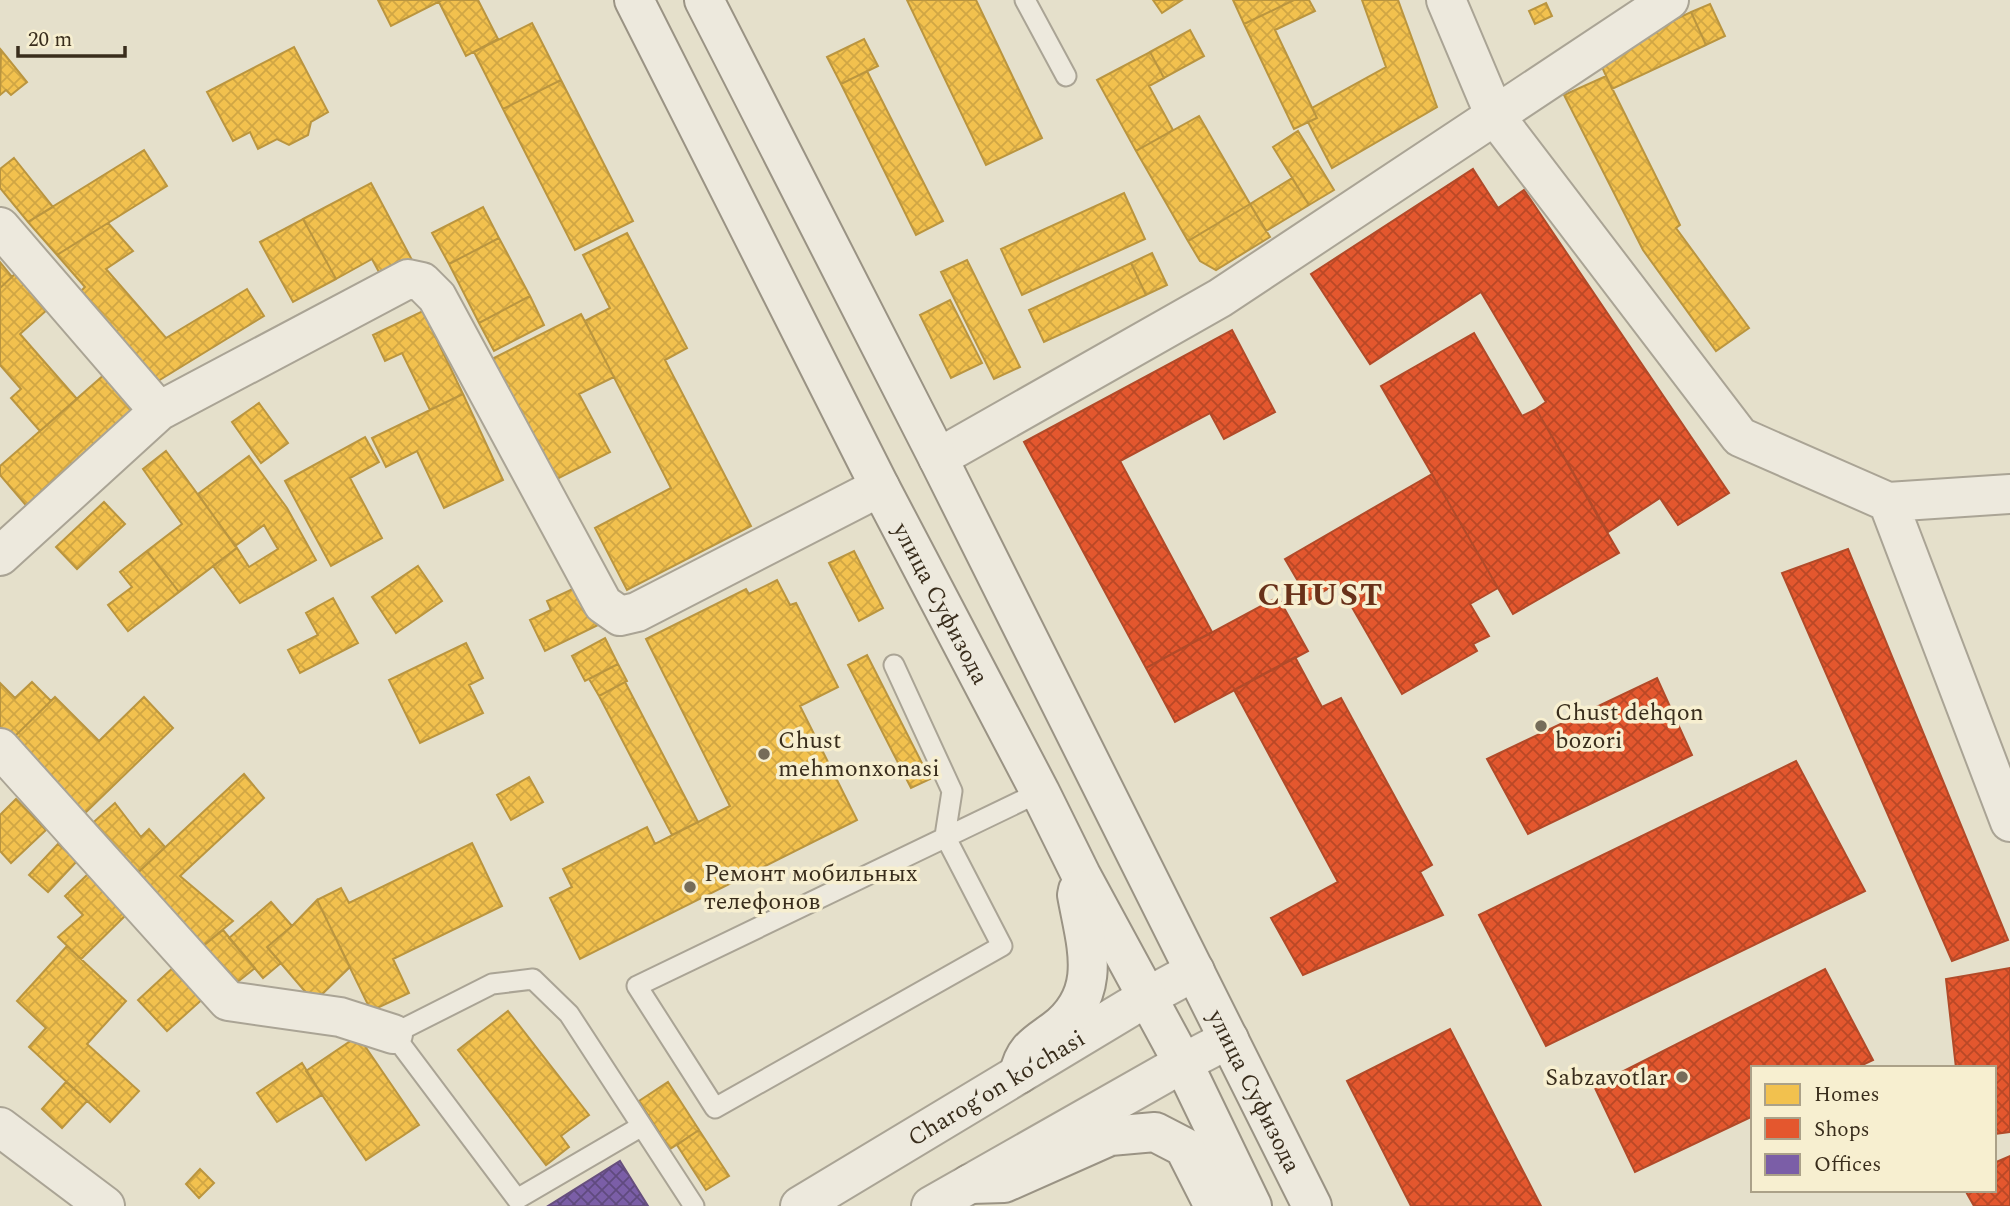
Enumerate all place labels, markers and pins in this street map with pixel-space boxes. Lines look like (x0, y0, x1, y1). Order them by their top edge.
place label: Chust dehqon bozori (1555, 695, 1704, 759)
marker: Chust dehqon bozori (1533, 718, 1549, 734)
place label: Chust mehmonxonasi (778, 723, 940, 787)
marker: Chust mehmonxonasi (756, 746, 772, 762)
place label: Ремонт мобильных телефонов (704, 856, 918, 920)
marker: Ремонт мобильных телефонов (682, 879, 698, 895)
place label: Sabzavotlar (1545, 1060, 1668, 1096)
marker: Sabzavotlar (1674, 1069, 1690, 1085)

